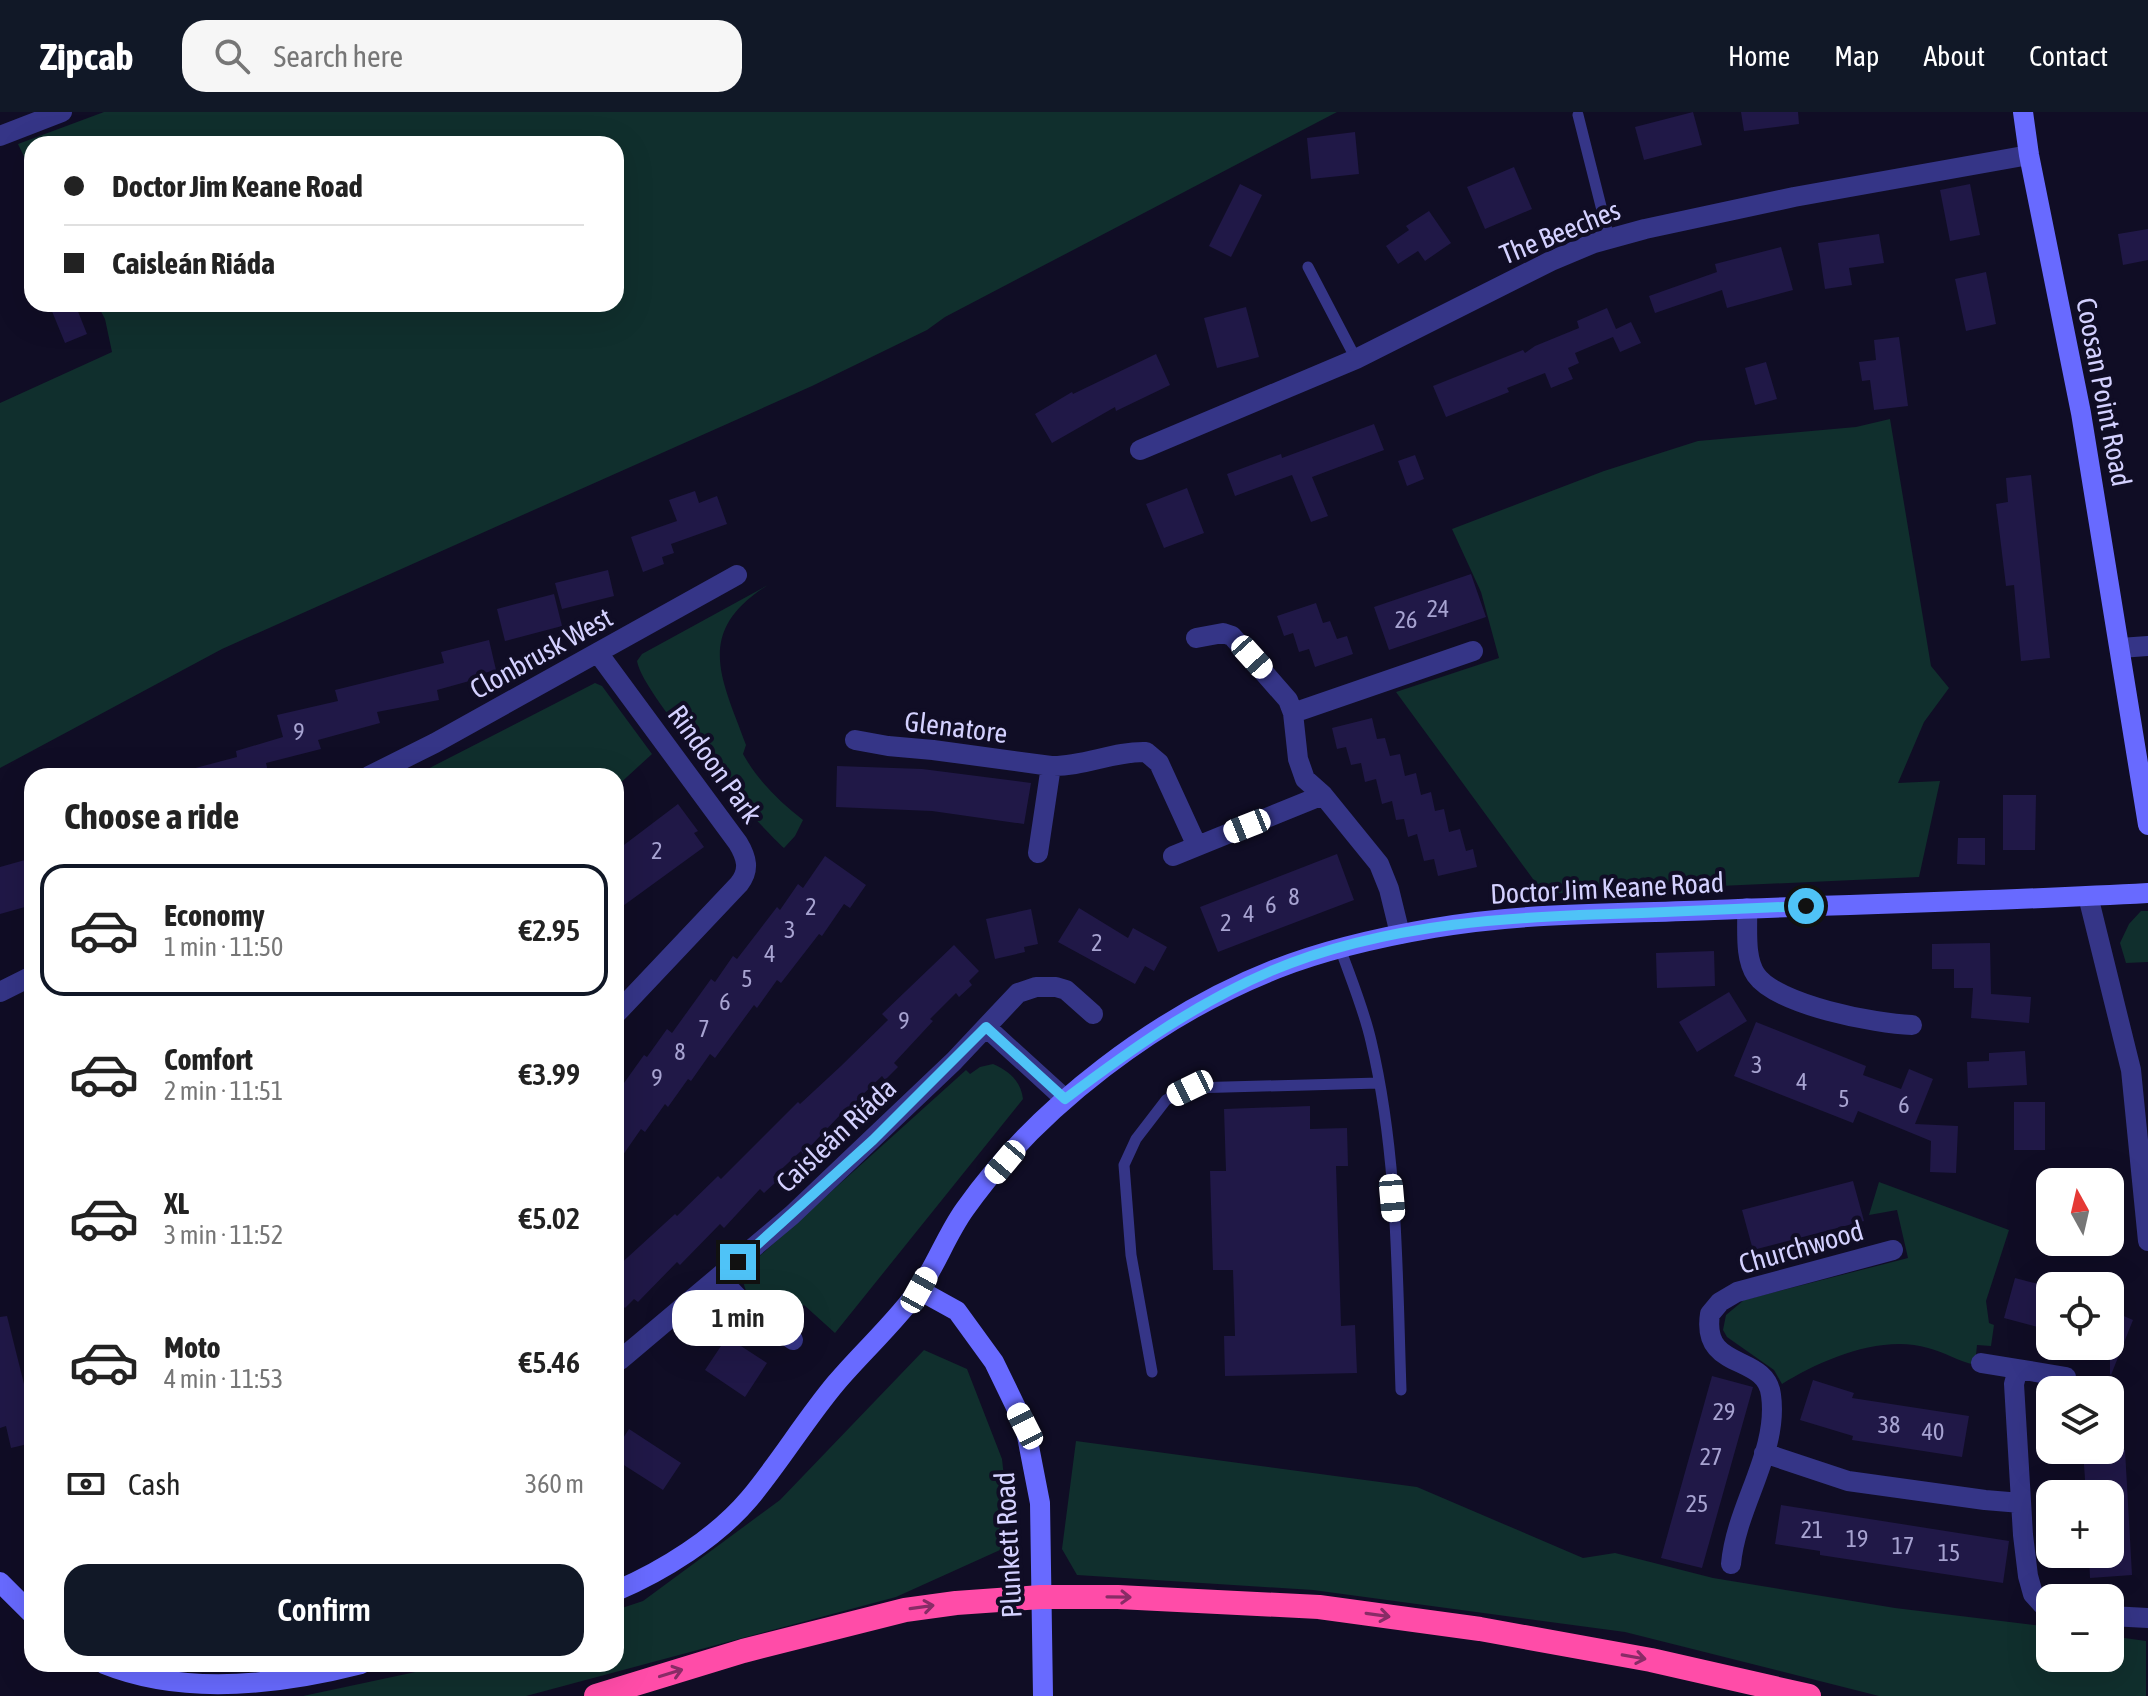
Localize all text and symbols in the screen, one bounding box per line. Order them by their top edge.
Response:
search box [182,20,742,92]
icon: search [210,34,254,78]
text: Zipcab [40,35,134,78]
text: Search here [274,39,403,73]
text: Home [1728,40,1790,72]
text: Map [1834,40,1879,72]
text: About [1923,40,1985,72]
text: Contact [2029,40,2108,72]
text: Doctor Jim Keane Road [112,169,363,203]
street label: The Beeches [1495,193,1625,271]
text: Caisleán Riáda [112,246,275,280]
street label: Coosan Point Road [2070,295,2138,489]
house number: 24 [1427,595,1449,622]
street label: Clonbrusk West [464,601,618,705]
house number: 26 [1395,606,1417,633]
car [1227,631,1277,683]
street label: Rindoon Park [662,699,768,829]
street label: Glenatore [903,705,1009,749]
house number: 9 [293,718,305,745]
text: Choose a ride [64,795,239,837]
car [1220,806,1274,846]
house number: 2 [651,837,663,864]
street label: Doctor Jim Keane Road [1489,866,1725,910]
house number: 8 [1288,883,1300,910]
route start [1788,888,1824,924]
house number: 6 [1265,891,1277,918]
house number: 2 [805,893,817,920]
icon: car [68,894,140,966]
text: Economy [164,898,265,932]
house number: 4 [1243,900,1255,927]
house number: 2 [1220,909,1232,936]
text: €2.95 [519,913,580,947]
house number: 3 [784,916,796,943]
house number: 2 [1091,929,1103,956]
text: 1 min · 11:50 [164,932,283,962]
house number: 4 [764,940,776,967]
house number: 5 [741,965,753,992]
house number: 6 [719,988,731,1015]
house number: 9 [898,1007,910,1034]
house number: 7 [698,1015,710,1042]
icon: car [68,1038,140,1110]
house number: 8 [674,1038,686,1065]
text: Comfort [164,1042,253,1076]
house number: 3 [1751,1051,1763,1078]
text: €3.99 [519,1057,580,1091]
house number: 9 [651,1064,663,1091]
car [1163,1067,1217,1109]
house number: 4 [1796,1068,1808,1095]
street label: Caisleán Riáda [770,1071,902,1199]
text: 2 min · 11:51 [164,1076,283,1106]
house number: 5 [1838,1085,1850,1112]
house number: 6 [1898,1091,1910,1118]
car [980,1136,1030,1188]
north arrow [2036,1168,2124,1256]
map controls [2036,1168,2124,1672]
car [1378,1173,1406,1223]
icon: car [68,1182,140,1254]
text: XL [164,1186,189,1220]
text: €5.02 [519,1201,580,1235]
street label: Churchwood [1735,1214,1867,1280]
text: 3 min · 11:52 [164,1220,283,1250]
route end [720,1244,756,1280]
car [897,1263,941,1317]
button: locate [2036,1272,2124,1360]
callout: 1 min [672,1290,804,1346]
text: 1 min [711,1303,765,1333]
icon: car [68,1326,140,1398]
text: Moto [164,1330,221,1364]
text: €5.46 [519,1345,580,1379]
text: 4 min · 11:53 [164,1364,283,1394]
button: layers [2036,1376,2124,1464]
house number: 29 [1713,1398,1735,1425]
car [1003,1399,1047,1453]
house number: 38 [1878,1411,1900,1438]
house number: 40 [1922,1418,1944,1445]
house number: 27 [1700,1443,1722,1470]
icon: cash [64,1462,108,1506]
text: Cash [128,1467,181,1501]
text: 360 m [525,1469,584,1499]
street label: Plunkett Road [988,1471,1028,1619]
button: + [2036,1480,2124,1568]
house number: 25 [1686,1490,1708,1517]
house number: 21 [1801,1516,1823,1543]
house number: 19 [1846,1525,1868,1552]
house number: 17 [1892,1532,1914,1559]
house number: 15 [1938,1539,1960,1566]
button: Confirm [64,1564,584,1656]
button: − [2036,1584,2124,1672]
one-way arrow [1105,1590,1132,1605]
one-way arrow [909,1599,934,1614]
one-way arrow [1365,1608,1390,1623]
one-way arrow [1621,1651,1647,1666]
one-way arrow [658,1665,683,1679]

